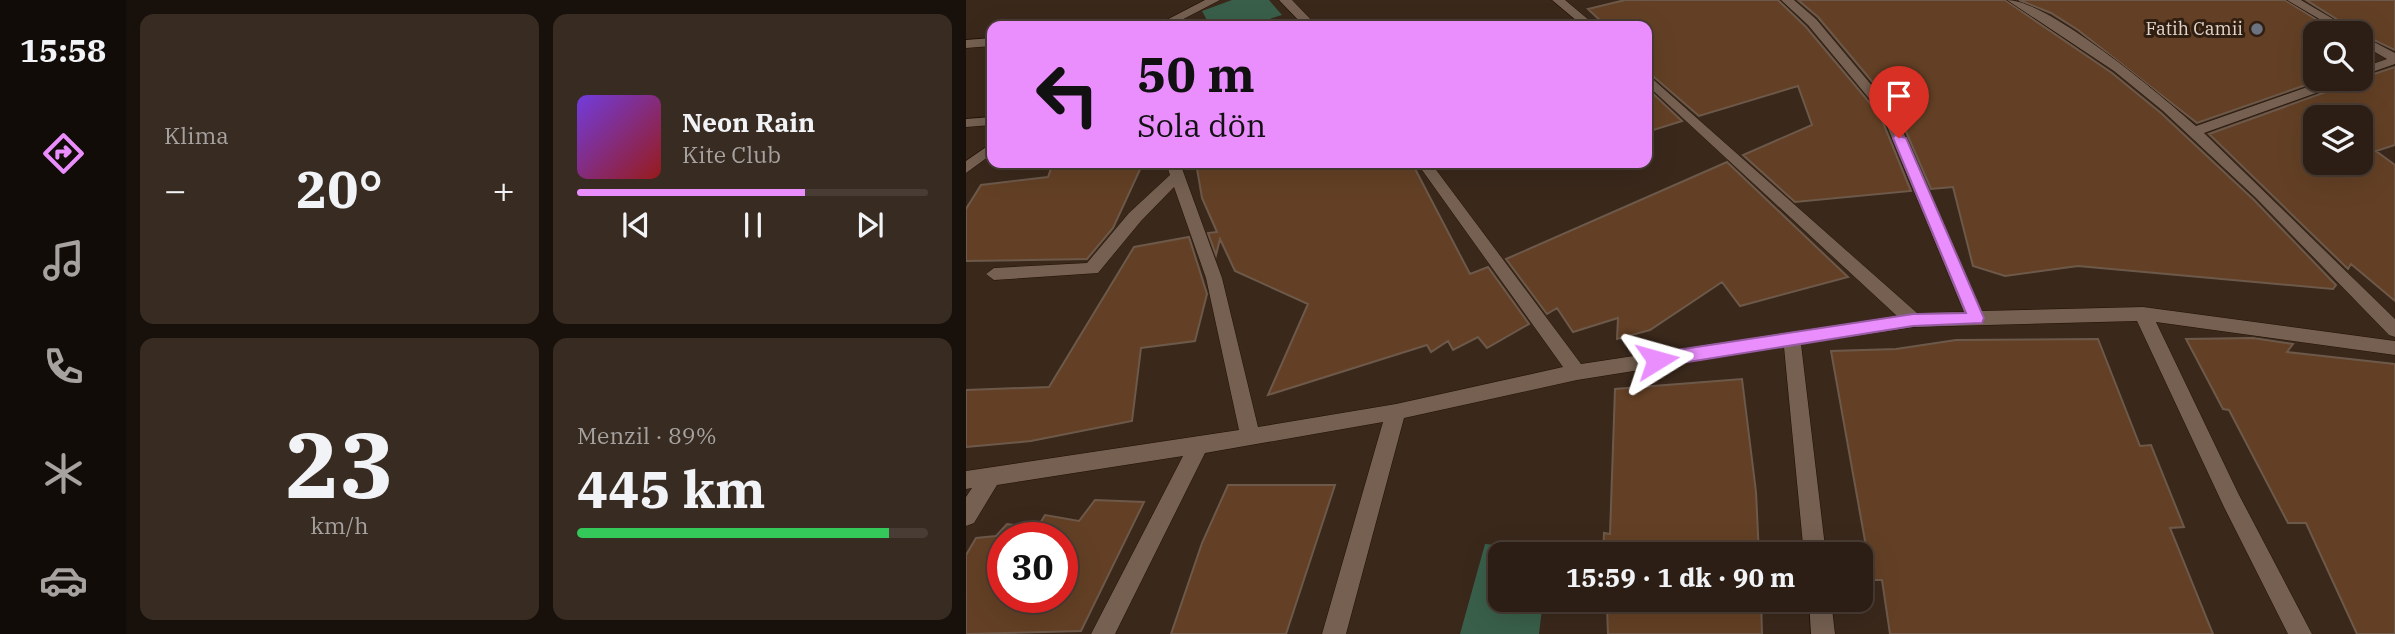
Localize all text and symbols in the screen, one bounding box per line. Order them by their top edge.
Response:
place label: Fatih Camii [2146,17,2243,40]
marker: Fatih Camii [2249,21,2265,37]
map controls [2303,21,2373,175]
button: search [2303,21,2373,91]
text: 15:58 [20,29,106,71]
text: 50 m [1137,42,1255,105]
icon: left [1022,49,1113,140]
pin [1869,66,1929,138]
icon: arrive [1880,77,1918,115]
text: Sola dön [1137,104,1266,146]
text: Neon Rain [682,105,815,139]
button: layers [2303,105,2373,175]
text: Klima [164,120,229,150]
icon: directions [39,129,88,178]
text: Kite Club [682,139,781,169]
text: 20° [296,155,383,222]
text: − [164,165,187,214]
text: + [492,165,515,214]
icon: previous [617,206,655,244]
icon: pause [734,206,772,244]
icon: next [851,206,889,244]
icon: music [39,236,88,285]
position arrow [1620,323,1694,397]
icon: phone [39,342,88,391]
text: 23 [285,405,394,523]
text: Menzil · 89% [577,420,717,450]
icon: climate [39,449,88,498]
text: 445 km [577,455,766,522]
text: km/h [310,510,369,540]
speed limit sign: 30 [987,522,1078,613]
icon: car [39,556,88,605]
text: 15:59 · 1 dk · 90 m [1566,560,1795,594]

